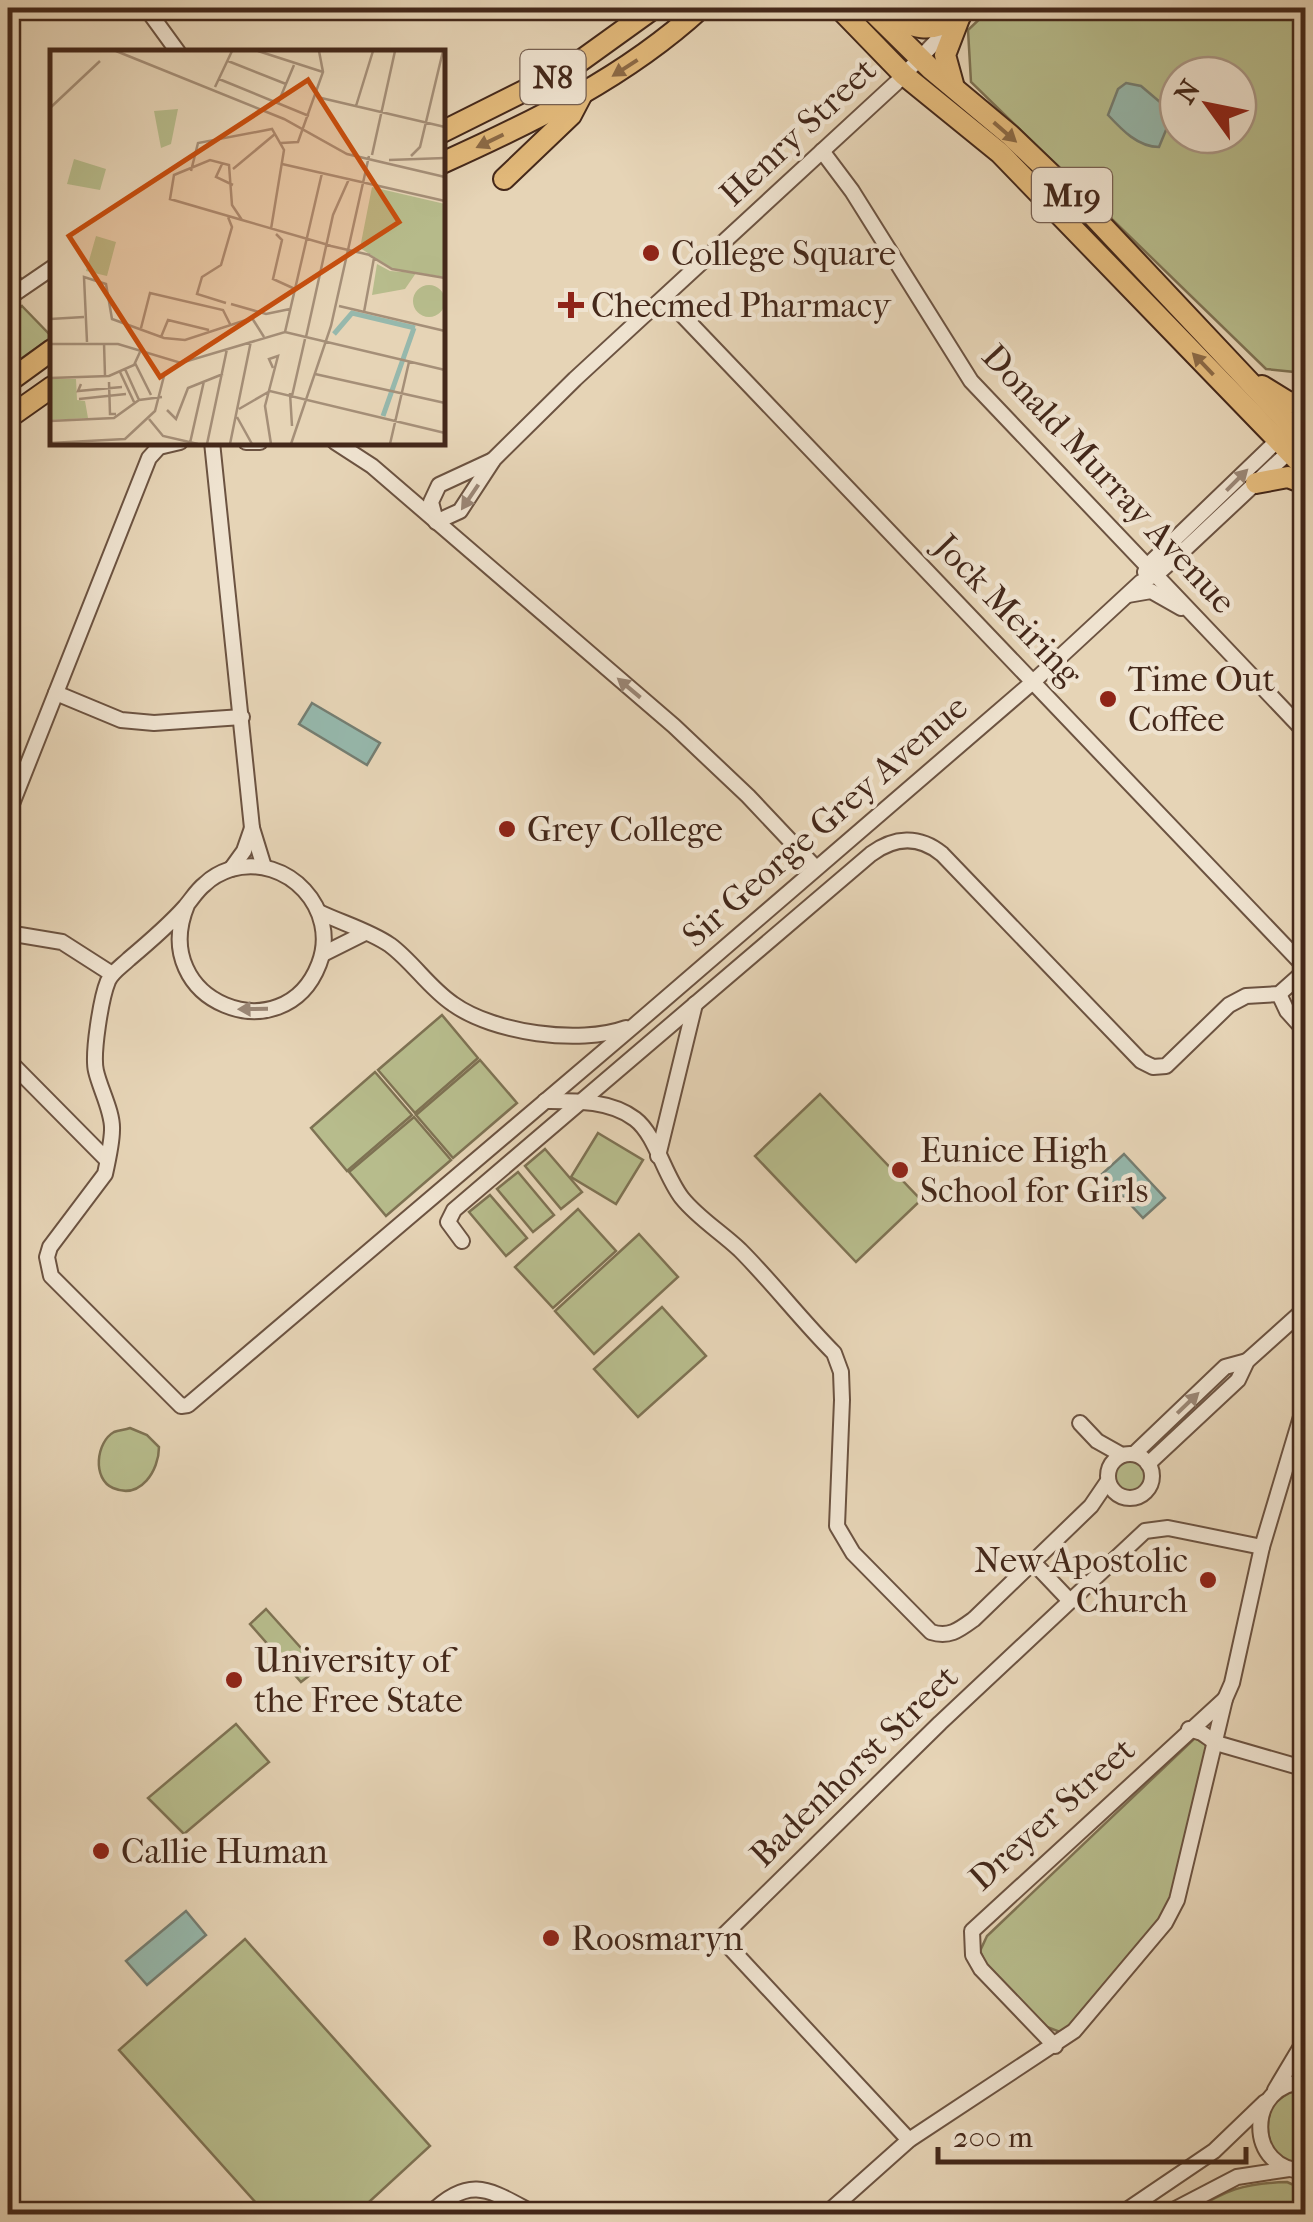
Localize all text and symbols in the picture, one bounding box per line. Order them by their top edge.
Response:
street label: Henry Street [712,49,885,215]
inset map [50,50,445,445]
road number: N8 [520,50,586,104]
north arrow [1158,55,1258,155]
one-way arrow [612,59,639,77]
text: N [1168,73,1207,110]
one-way arrow [993,120,1018,142]
one-way arrow [475,132,504,149]
road number: M19 [1032,168,1112,222]
place label: College Square [671,233,896,274]
marker: College Square [640,242,662,264]
place label: Checmed Pharmacy [591,285,892,326]
marker: Checmed Pharmacy [560,294,582,316]
street label: Donald Murray Avenue [974,336,1244,622]
one-way arrow [1192,353,1215,377]
one-way arrow [1225,468,1248,492]
one-way arrow [461,483,480,510]
street label: Jock Meiring [924,524,1091,694]
place label: Time Out Coffee [1128,659,1275,740]
one-way arrow [616,678,641,700]
street label: Sir George Grey Avenue [674,686,976,956]
marker: Time Out Coffee [1097,688,1119,710]
place label: Grey College [527,809,723,850]
marker: Grey College [496,818,518,840]
one-way arrow [237,1001,268,1017]
place label: Eunice High School for Girls [920,1130,1148,1211]
marker: Eunice High School for Girls [889,1159,911,1181]
one-way arrow [1175,1392,1199,1415]
place label: New Apostolic Church [974,1540,1188,1621]
marker: New Apostolic Church [1197,1569,1219,1591]
place label: University of the Free State [254,1640,463,1721]
street label: Badenhorst Street [742,1656,967,1875]
marker: University of the Free State [223,1669,245,1691]
street label: Dreyer Street [961,1729,1143,1899]
place label: Callie Human [121,1831,328,1872]
marker: Callie Human [90,1840,112,1862]
place label: Roosmaryn [571,1918,743,1959]
marker: Roosmaryn [540,1927,562,1949]
scale bar [938,2102,1246,2164]
text: 200 m [953,2120,1033,2155]

